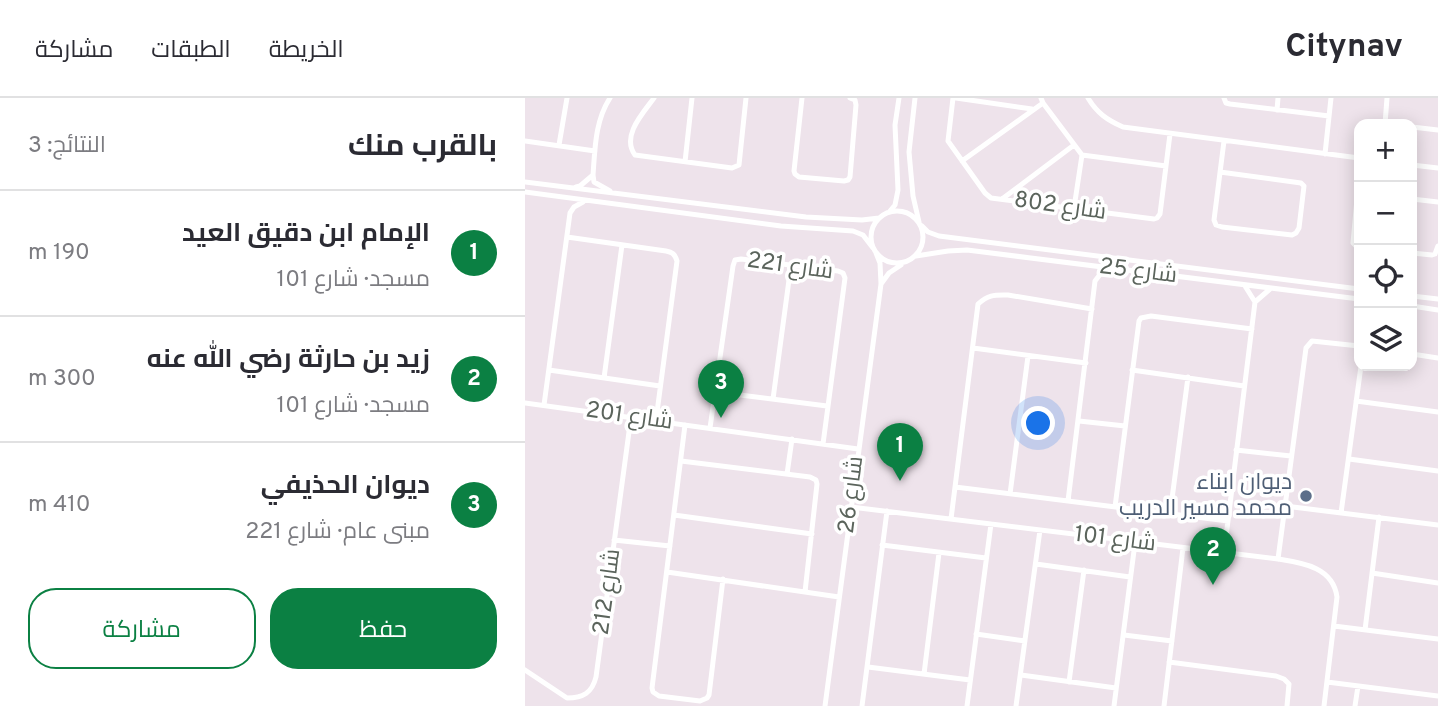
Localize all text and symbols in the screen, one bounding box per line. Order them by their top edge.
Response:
text: Citynav [1285,27,1403,69]
text: مشاركة [35,36,113,66]
text: الطبقات [151,36,231,66]
text: الخريطة [269,36,344,66]
map controls [1354,119,1417,371]
button: + [1354,119,1417,182]
text: بالقرب منك [348,129,497,166]
text: النتائج: 3 [28,132,106,161]
button: − [1354,182,1417,245]
street label: شارع 802 [1012,186,1108,228]
text: الإمام ابن دقيق العيد [182,218,430,251]
text: 190 m [28,239,90,268]
text: 1 [469,239,479,268]
button: locate [1354,245,1417,308]
street label: شارع 221 [745,247,835,287]
street label: شارع 25 [1097,253,1179,291]
text: مسجد · شارع 101 [277,266,430,295]
button: layers [1354,308,1417,371]
text: زيد بن حارثة رضي الله عنه [147,344,430,377]
pin: 3 [698,360,744,418]
text: 300 m [28,365,96,394]
text: 2 [467,365,481,394]
text: مسجد · شارع 101 [277,392,430,421]
street label: شارع 201 [584,397,674,437]
your location [1021,406,1055,440]
pin: 1 [877,423,923,481]
street label: شارع 26 [833,455,871,535]
place label: ديوان ابناء محمد مسير الدريب [1119,469,1292,524]
text: ديوان الحذيفي [261,470,430,503]
marker: ديوان ابناء محمد مسير الدريب [1298,488,1314,504]
text: 410 m [28,491,91,520]
text: 3 [467,491,481,520]
text: مبنى عام · شارع 221 [245,518,430,547]
street label: شارع 101 [1073,521,1157,559]
pin: 2 [1190,527,1236,585]
street label: شارع 212 [588,547,628,637]
button: مشاركة [28,588,256,669]
button: حفظ [270,588,497,669]

